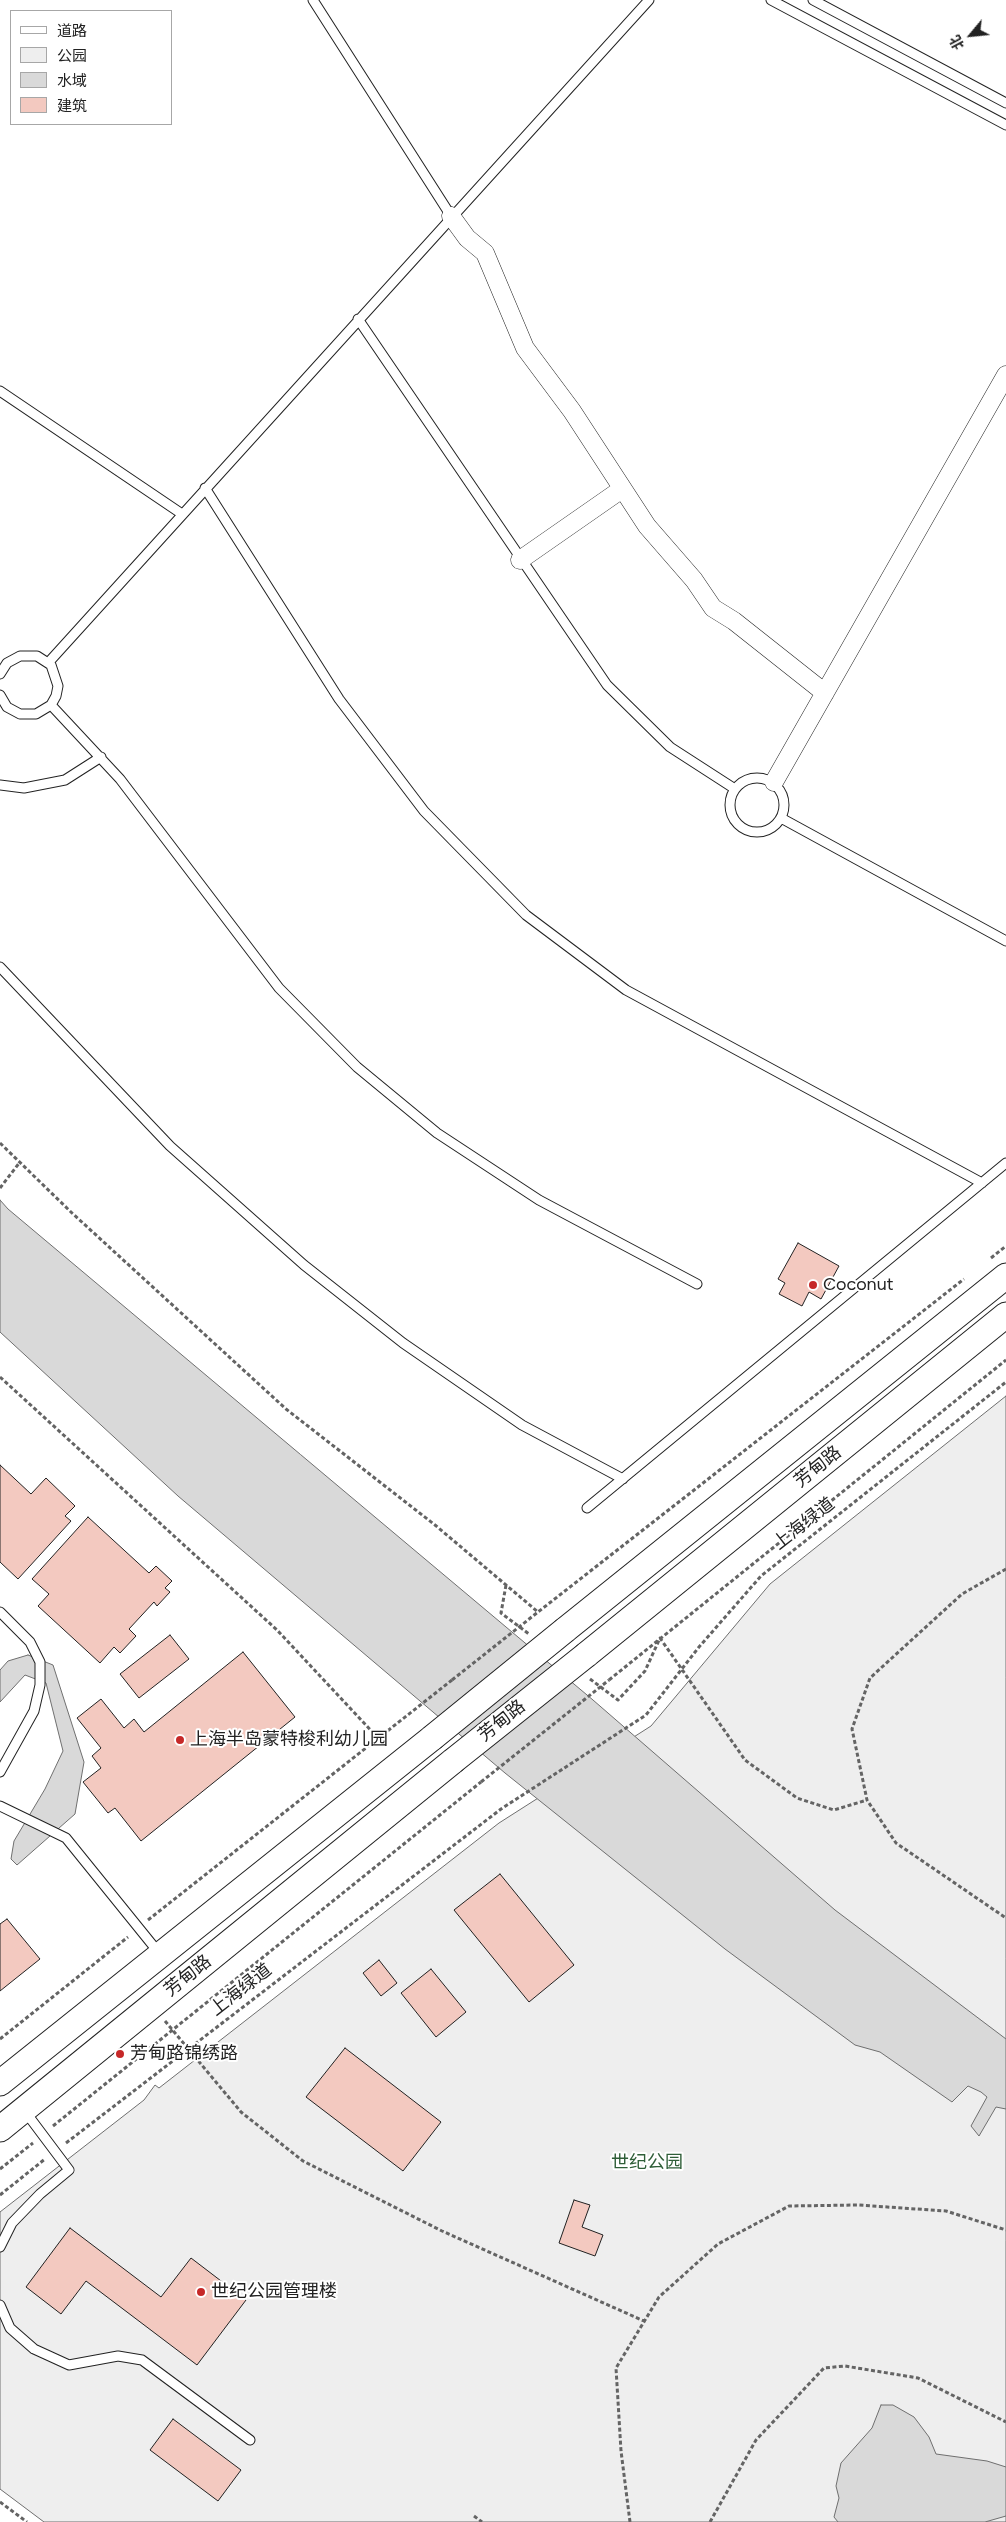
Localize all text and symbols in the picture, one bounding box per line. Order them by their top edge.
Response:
legend [10,10,172,125]
north arrow [946,10,996,60]
text: 道路 [57,22,87,40]
text: 北 [947,32,968,52]
text: 公园 [57,47,87,65]
text: 水域 [57,72,87,90]
text: 建筑 [57,97,87,115]
place label: Coconut [823,1274,893,1296]
marker: Coconut [807,1279,819,1291]
street label: 芳甸路 [790,1442,846,1492]
street label: 上海绿道 [769,1493,839,1555]
street label: 芳甸路 [474,1696,530,1746]
place label: 上海半岛蒙特梭利幼儿园 [190,1729,388,1751]
marker: 上海半岛蒙特梭利幼儿园 [174,1734,186,1746]
street label: 芳甸路 [160,1951,216,2001]
street label: 上海绿道 [206,1959,276,2021]
place label: 芳甸路锦绣路 [130,2043,238,2065]
marker: 芳甸路锦绣路 [114,2048,126,2060]
park label: 世纪公园 [611,2152,683,2174]
place label: 世纪公园管理楼 [211,2281,337,2303]
marker: 世纪公园管理楼 [195,2286,207,2298]

